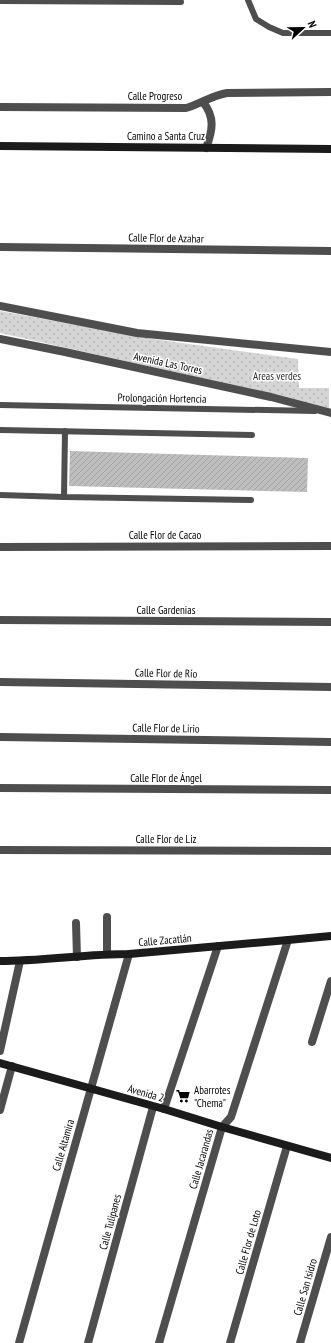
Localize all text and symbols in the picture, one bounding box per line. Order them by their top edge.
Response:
north arrow [283,8,323,48]
text: N [305,19,320,30]
street label: Calle Progreso [128,89,182,103]
street label: Camino a Santa Cruz [127,129,205,143]
street label: Calle Flor de Azahar [128,230,204,246]
street label: Avenida Las Torres [132,349,204,377]
park label: Areas verdes [253,369,301,383]
street label: Prolongación Hortencia [117,390,207,406]
street label: Calle Flor de Cacao [129,528,201,542]
street label: Calle Gardenias [137,603,196,617]
street label: Calle Flor de Río [135,665,198,681]
street label: Calle Flor de Lirio [132,720,200,736]
street label: Calle Flor de Ángel [130,771,202,785]
street label: Calle Flor de Liz [135,832,197,846]
street label: Calle Zacatlán [138,931,192,949]
street label: Avenida 2 [126,1081,166,1105]
place label: Abarrotes "Chema" [194,1083,231,1110]
supermarket icon: Abarrotes "Chema" [175,1088,191,1104]
street label: Calle Altamira [49,1118,77,1172]
street label: Calle Jacarandas [186,1127,216,1191]
street label: Calle Tulipanes [96,1192,124,1251]
street label: Calle Flor de Loto [232,1208,264,1276]
street label: Calle San Isidro [290,1257,320,1317]

